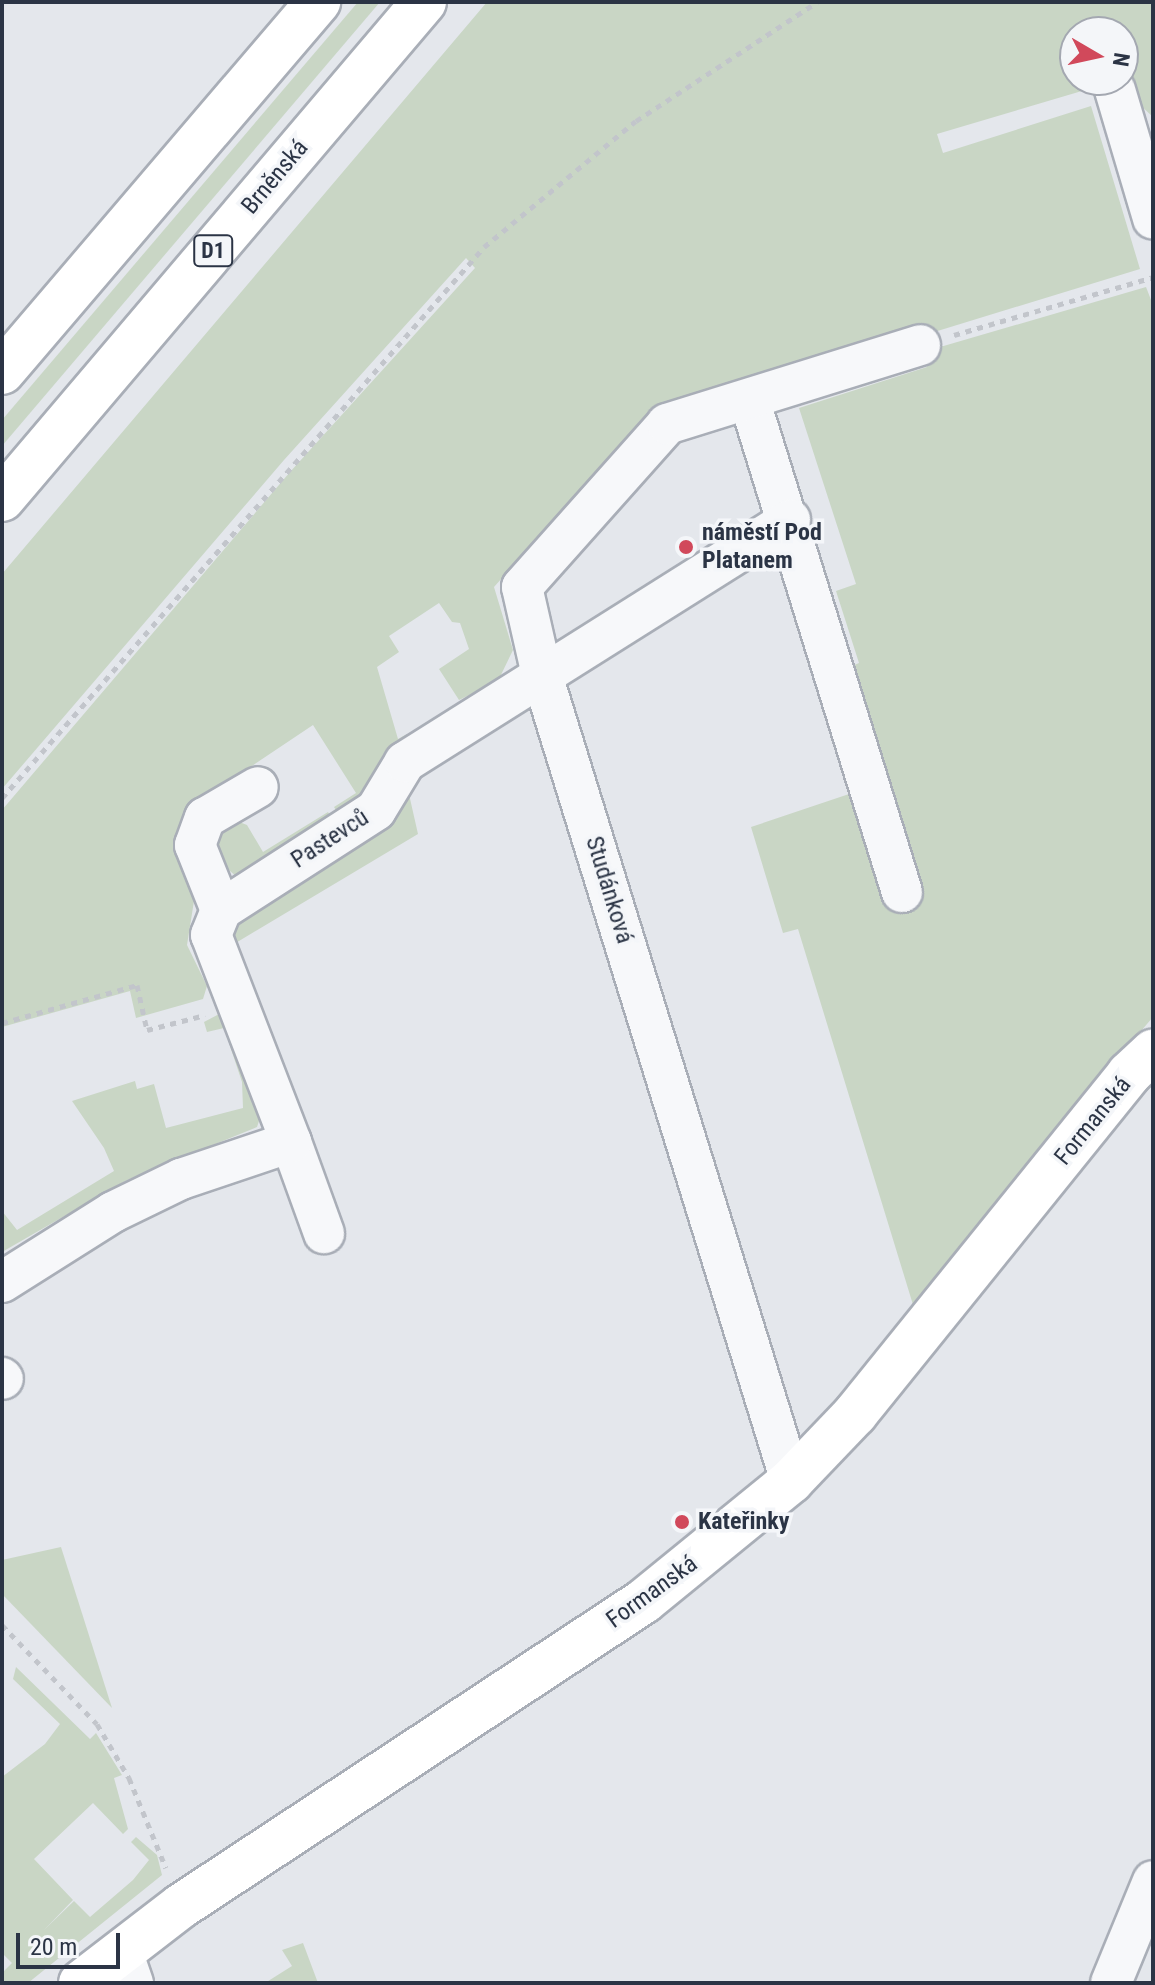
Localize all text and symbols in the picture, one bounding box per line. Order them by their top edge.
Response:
north arrow [1059,16,1139,96]
text: N [1108,51,1135,68]
street label: Brněnská [236,134,314,220]
road number: D1 [193,233,233,269]
place label: náměstí Pod Platanem [702,519,822,575]
marker: náměstí Pod Platanem [677,538,695,556]
street label: Pastevců [286,803,374,875]
street label: Studánková [579,833,639,947]
street label: Formanská [1049,1071,1137,1171]
place label: Kateřinky [698,1508,789,1536]
marker: Kateřinky [673,1513,691,1531]
street label: Formanská [601,1549,703,1635]
scale bar [20,1917,124,1967]
text: 20 m [30,1933,77,1961]

